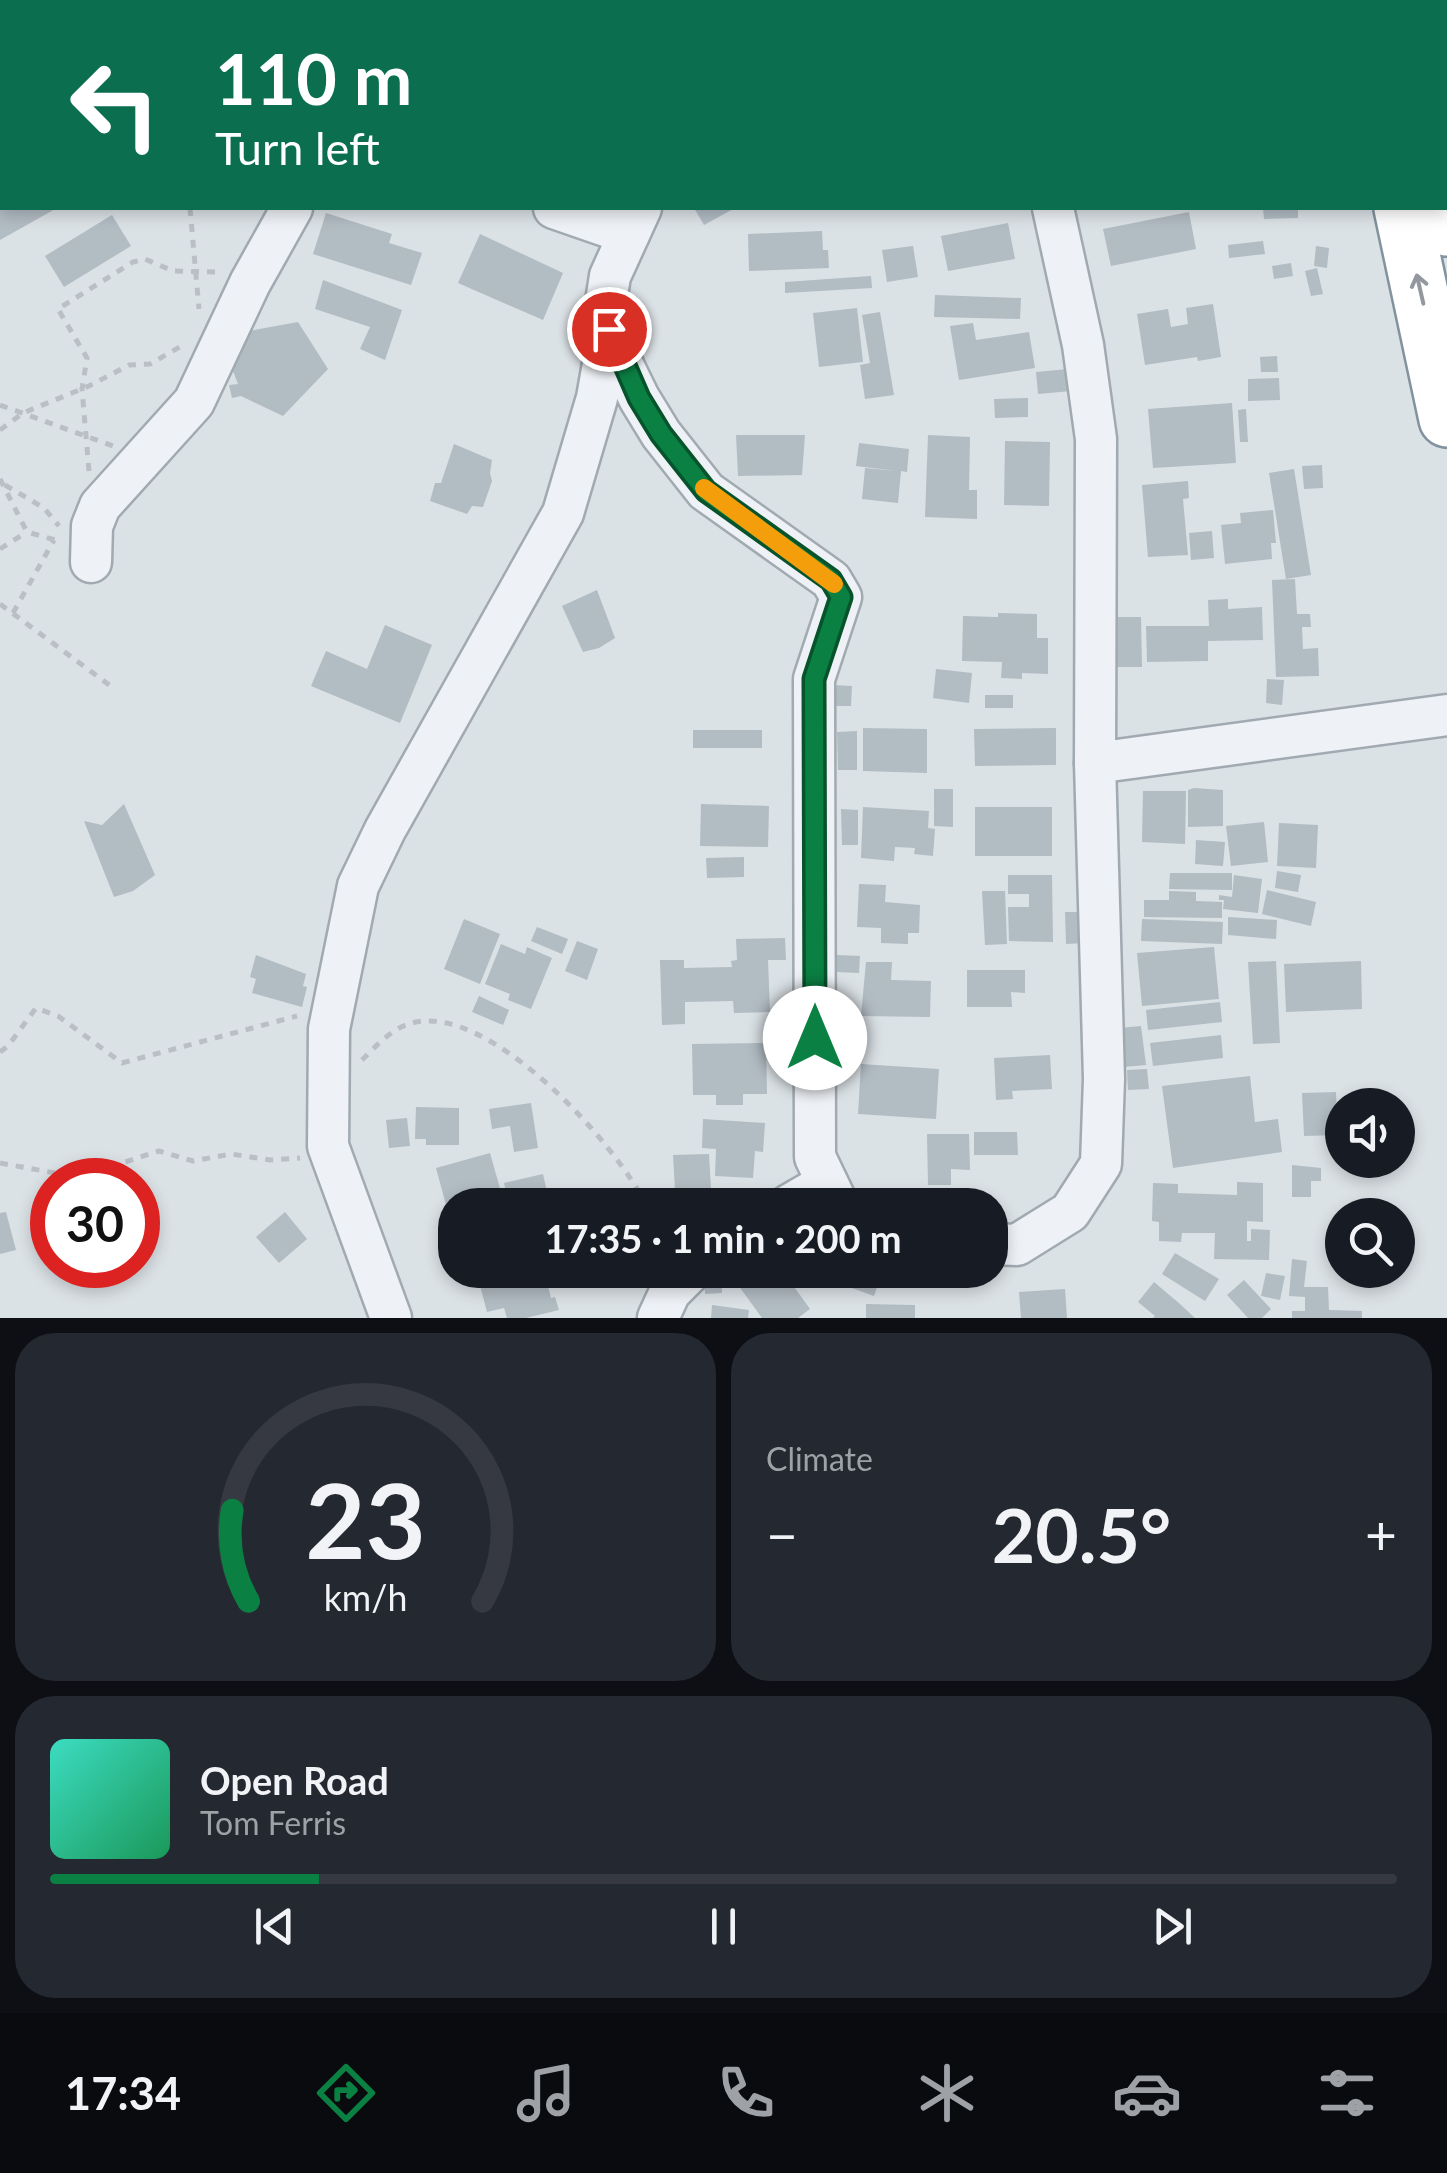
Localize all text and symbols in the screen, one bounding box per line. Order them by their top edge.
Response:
text: 110 m [215,36,412,120]
icon: left [50,40,180,170]
text: Turn left [215,121,380,175]
one-way arrow [1410,274,1428,306]
pin [567,287,652,372]
icon: arrive [582,302,637,357]
position arrow [763,986,867,1090]
map controls [1325,1088,1415,1288]
button: sound [1325,1088,1415,1178]
speed limit sign: 30 [30,1158,160,1288]
button: search [1325,1198,1415,1288]
text: 17:35 · 1 min · 200 m [544,1215,902,1261]
text: Climate [766,1439,873,1478]
text: 23 [305,1456,426,1581]
text: 20.5° [992,1489,1171,1579]
text: − [766,1501,798,1567]
text: + [1365,1501,1397,1567]
text: km/h [324,1576,407,1619]
text: Open Road [200,1757,389,1803]
text: Tom Ferris [200,1803,346,1842]
icon: previous [247,1899,302,1954]
icon: pause [696,1899,751,1954]
icon: next [1145,1899,1200,1954]
icon: directions [311,2058,381,2128]
icon: music [511,2058,581,2128]
icon: phone [711,2058,781,2128]
icon: climate [912,2058,982,2128]
icon: car [1112,2058,1182,2128]
icon: filters [1312,2058,1382,2128]
text: 17:34 [65,2066,181,2120]

